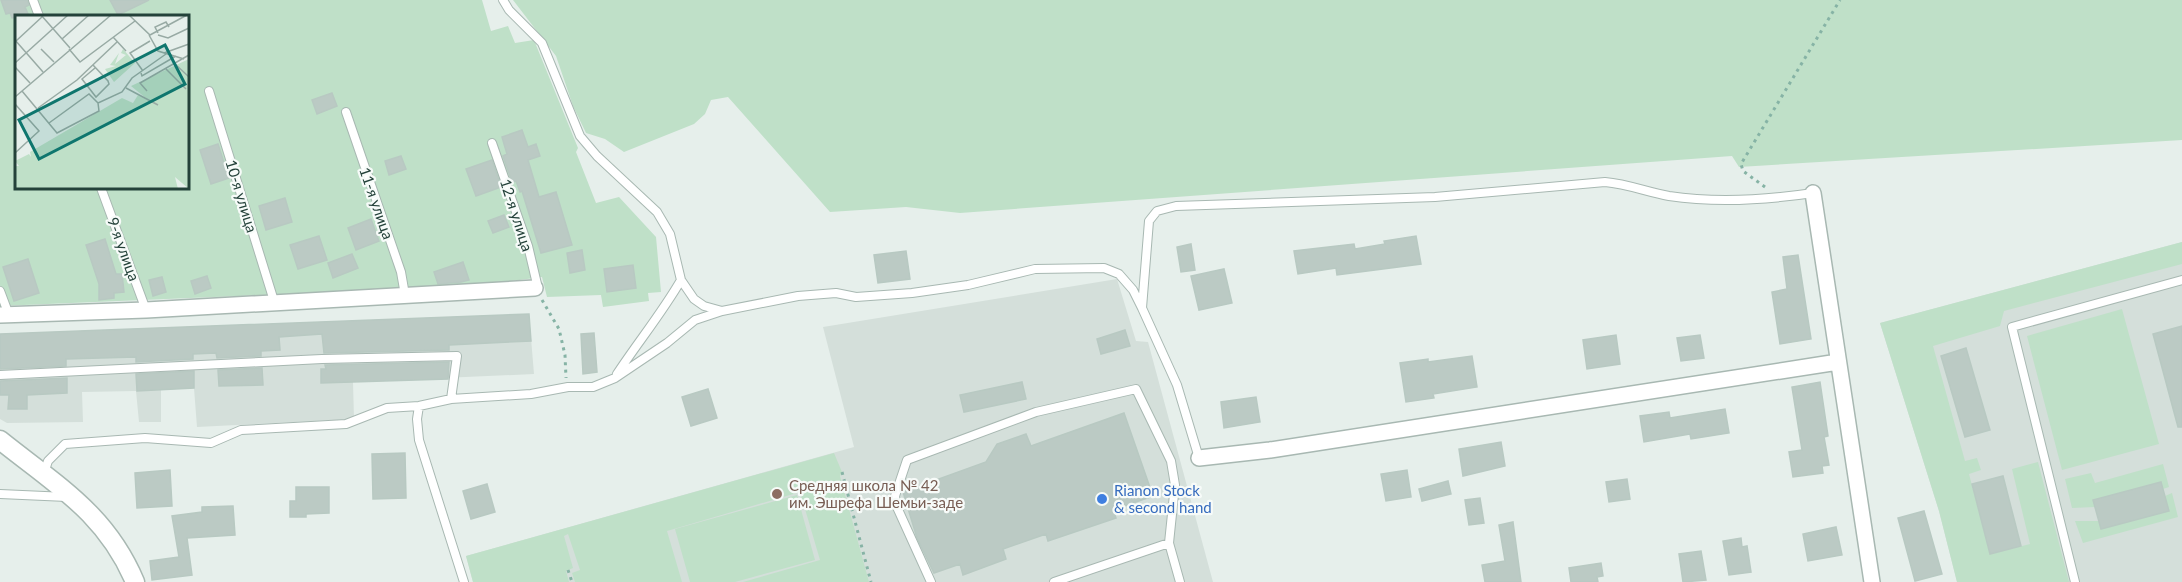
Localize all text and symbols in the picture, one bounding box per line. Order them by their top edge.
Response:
inset map [15,15,189,189]
street label: 10-я улица [222,157,262,235]
street label: 11-я улица [356,165,398,241]
street label: 12-я улица [497,176,537,254]
street label: 9-я улица [104,215,144,283]
place label: Средняя школа № 42 им. Эшрефа Шемьи-заде [789,476,963,511]
place label: Rianon Stock & second hand [1114,481,1212,516]
marker: Средняя школа № 42 им. Эшрефа Шемьи-заде [770,487,784,501]
marker: Rianon Stock & second hand [1095,492,1109,506]

